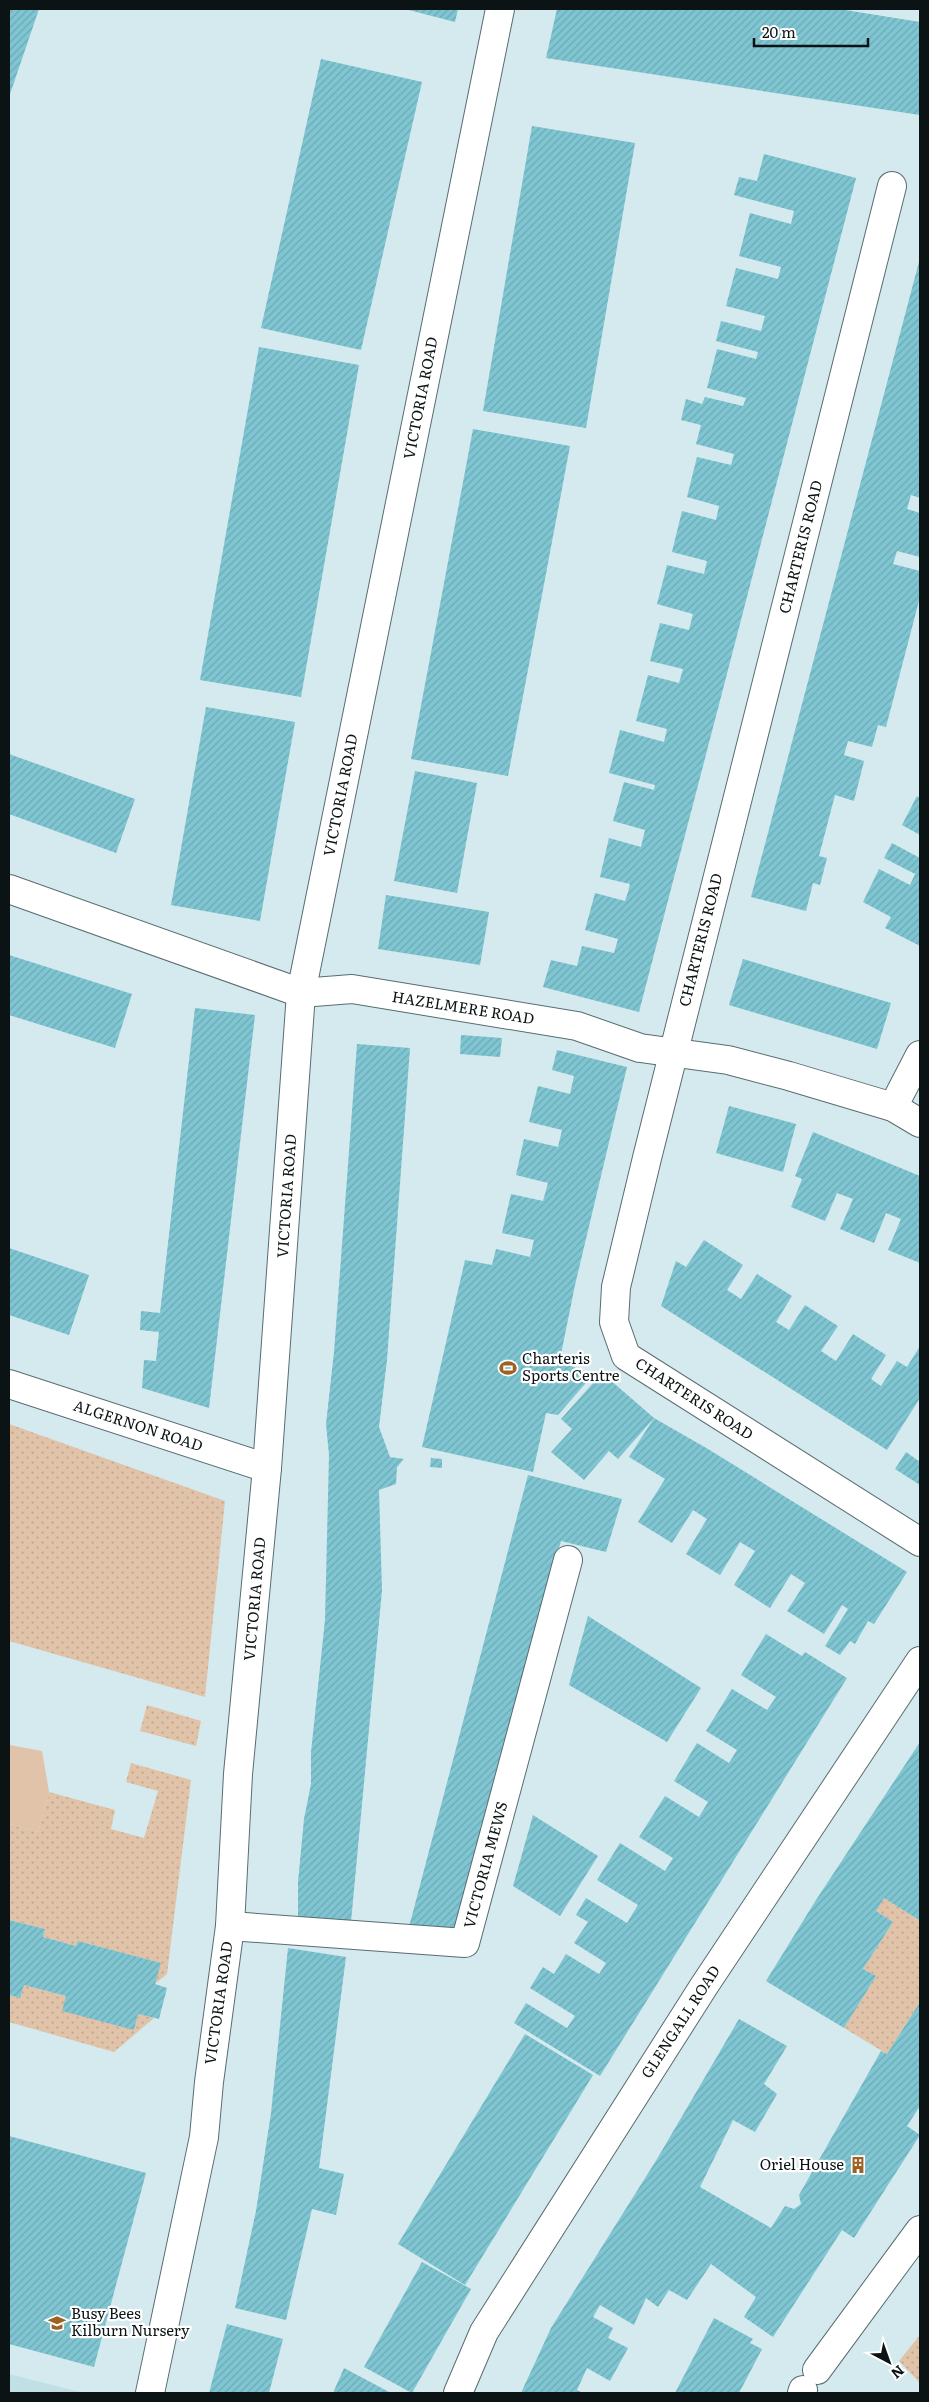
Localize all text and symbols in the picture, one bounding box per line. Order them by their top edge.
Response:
scale bar [754,15,868,47]
text: 20 m [762,20,796,43]
street label: VICTORIA ROAD [396,335,443,461]
street label: CHARTERIS ROAD [772,477,827,616]
street label: VICTORIA ROAD [316,732,363,858]
street label: CHARTERIS ROAD [672,870,727,1009]
street label: HAZELMERE ROAD [390,984,536,1029]
street label: VICTORIA ROAD [270,1133,301,1259]
place label: Charteris Sports Centre [522,1346,620,1386]
street label: CHARTERIS ROAD [631,1351,758,1445]
sports icon: Charteris Sports Centre [498,1358,518,1378]
street label: ALGERNON ROAD [71,1393,206,1456]
street label: VICTORIA ROAD [237,1536,270,1662]
street label: VICTORIA MEWS [457,1799,513,1931]
street label: VICTORIA ROAD [197,1940,238,2066]
street label: GLENGALL ROAD [635,1960,725,2082]
place label: Oriel House [760,2152,844,2175]
building icon: Oriel House [848,2155,868,2175]
place label: Busy Bees Kilburn Nursery [71,2301,190,2341]
school or university icon: Busy Bees Kilburn Nursery [47,2313,67,2333]
north arrow [864,2337,914,2387]
text: N [887,2361,909,2384]

